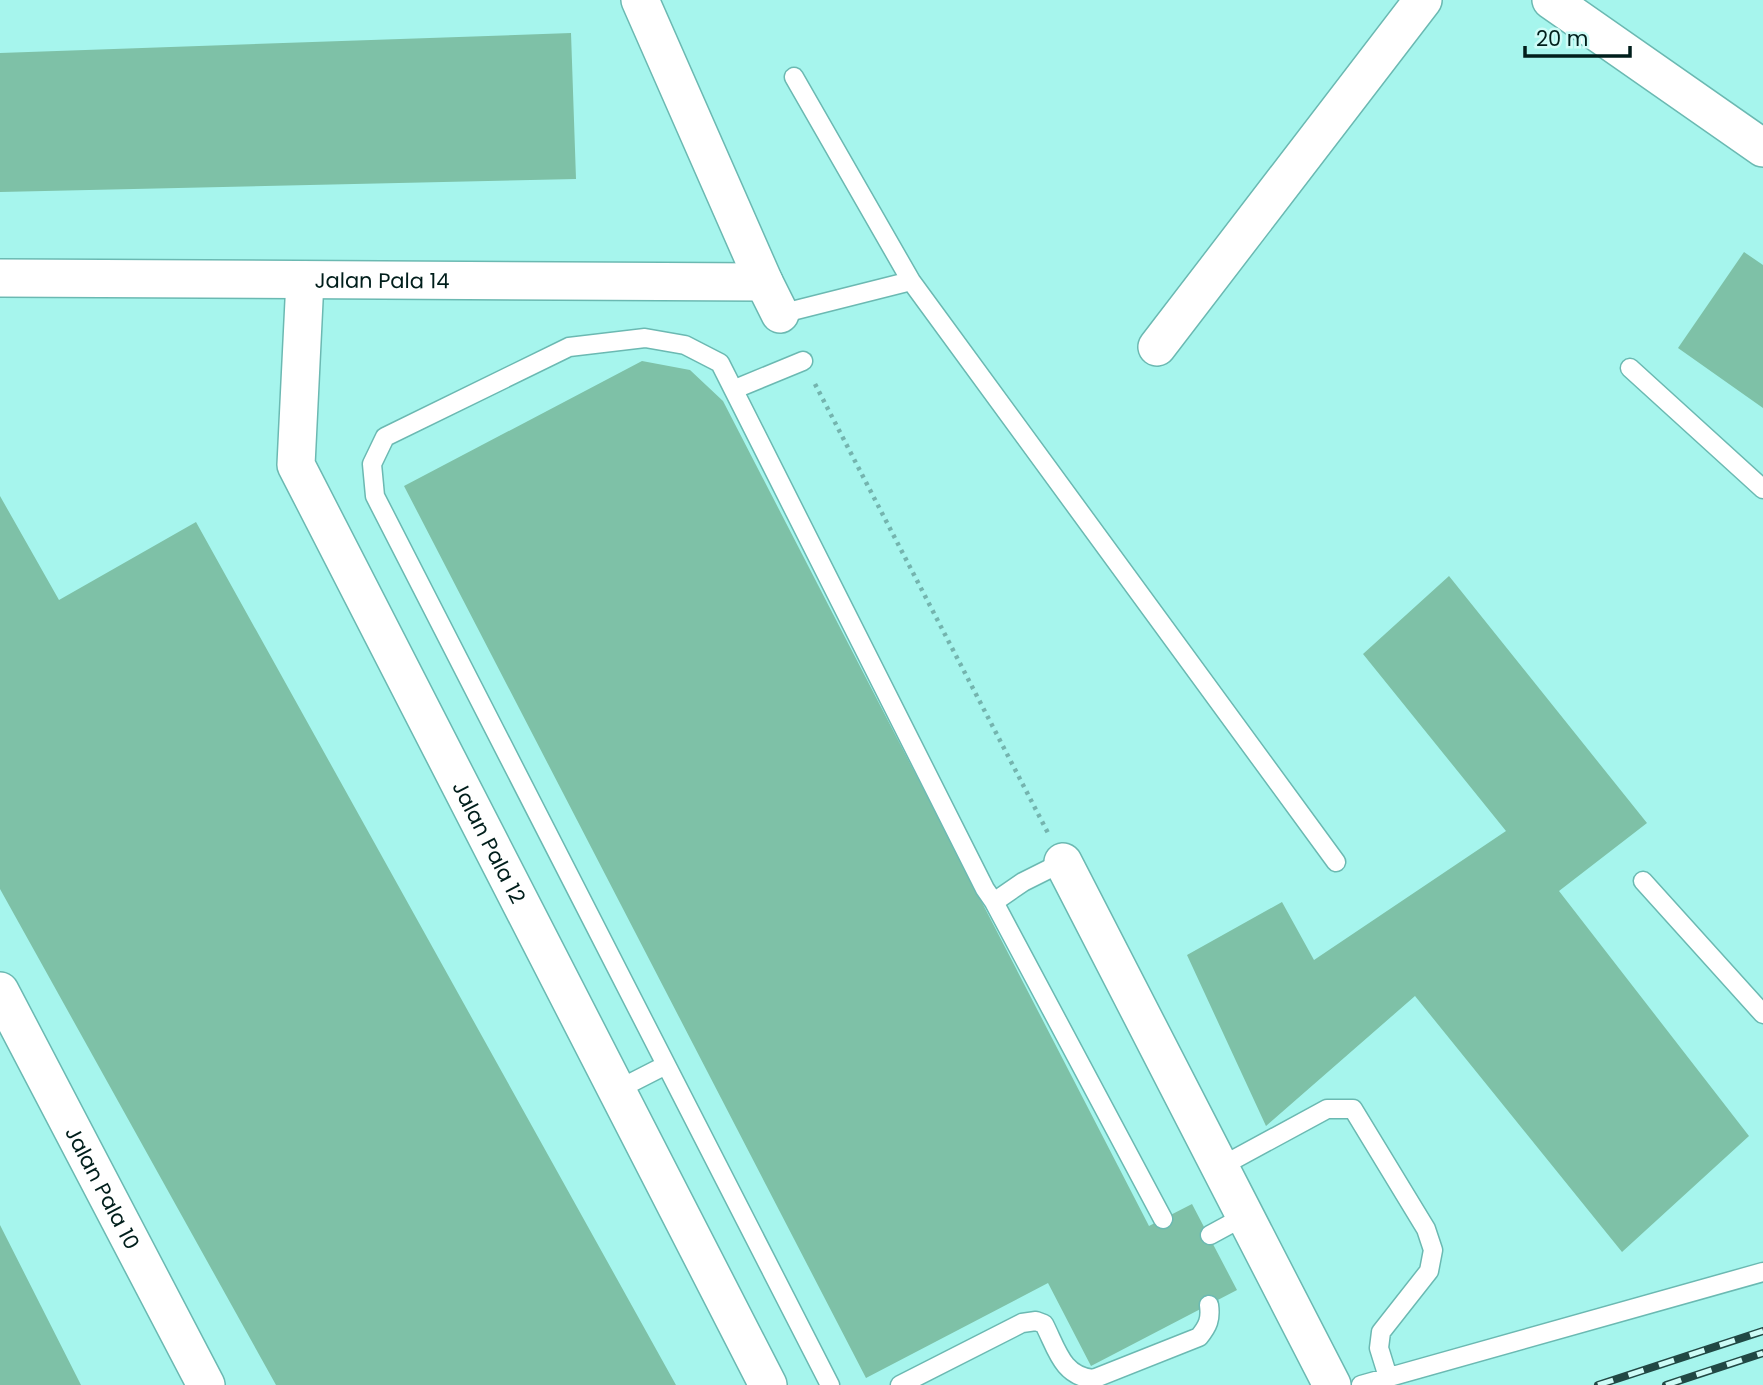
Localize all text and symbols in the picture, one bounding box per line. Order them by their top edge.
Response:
scale bar [1525,14,1630,58]
text: 20 m [1536,24,1589,53]
street label: Jalan Pala 14 [314,265,450,295]
street label: Jalan Pala 12 [446,776,533,908]
street label: Jalan Pala 10 [59,1121,147,1254]

